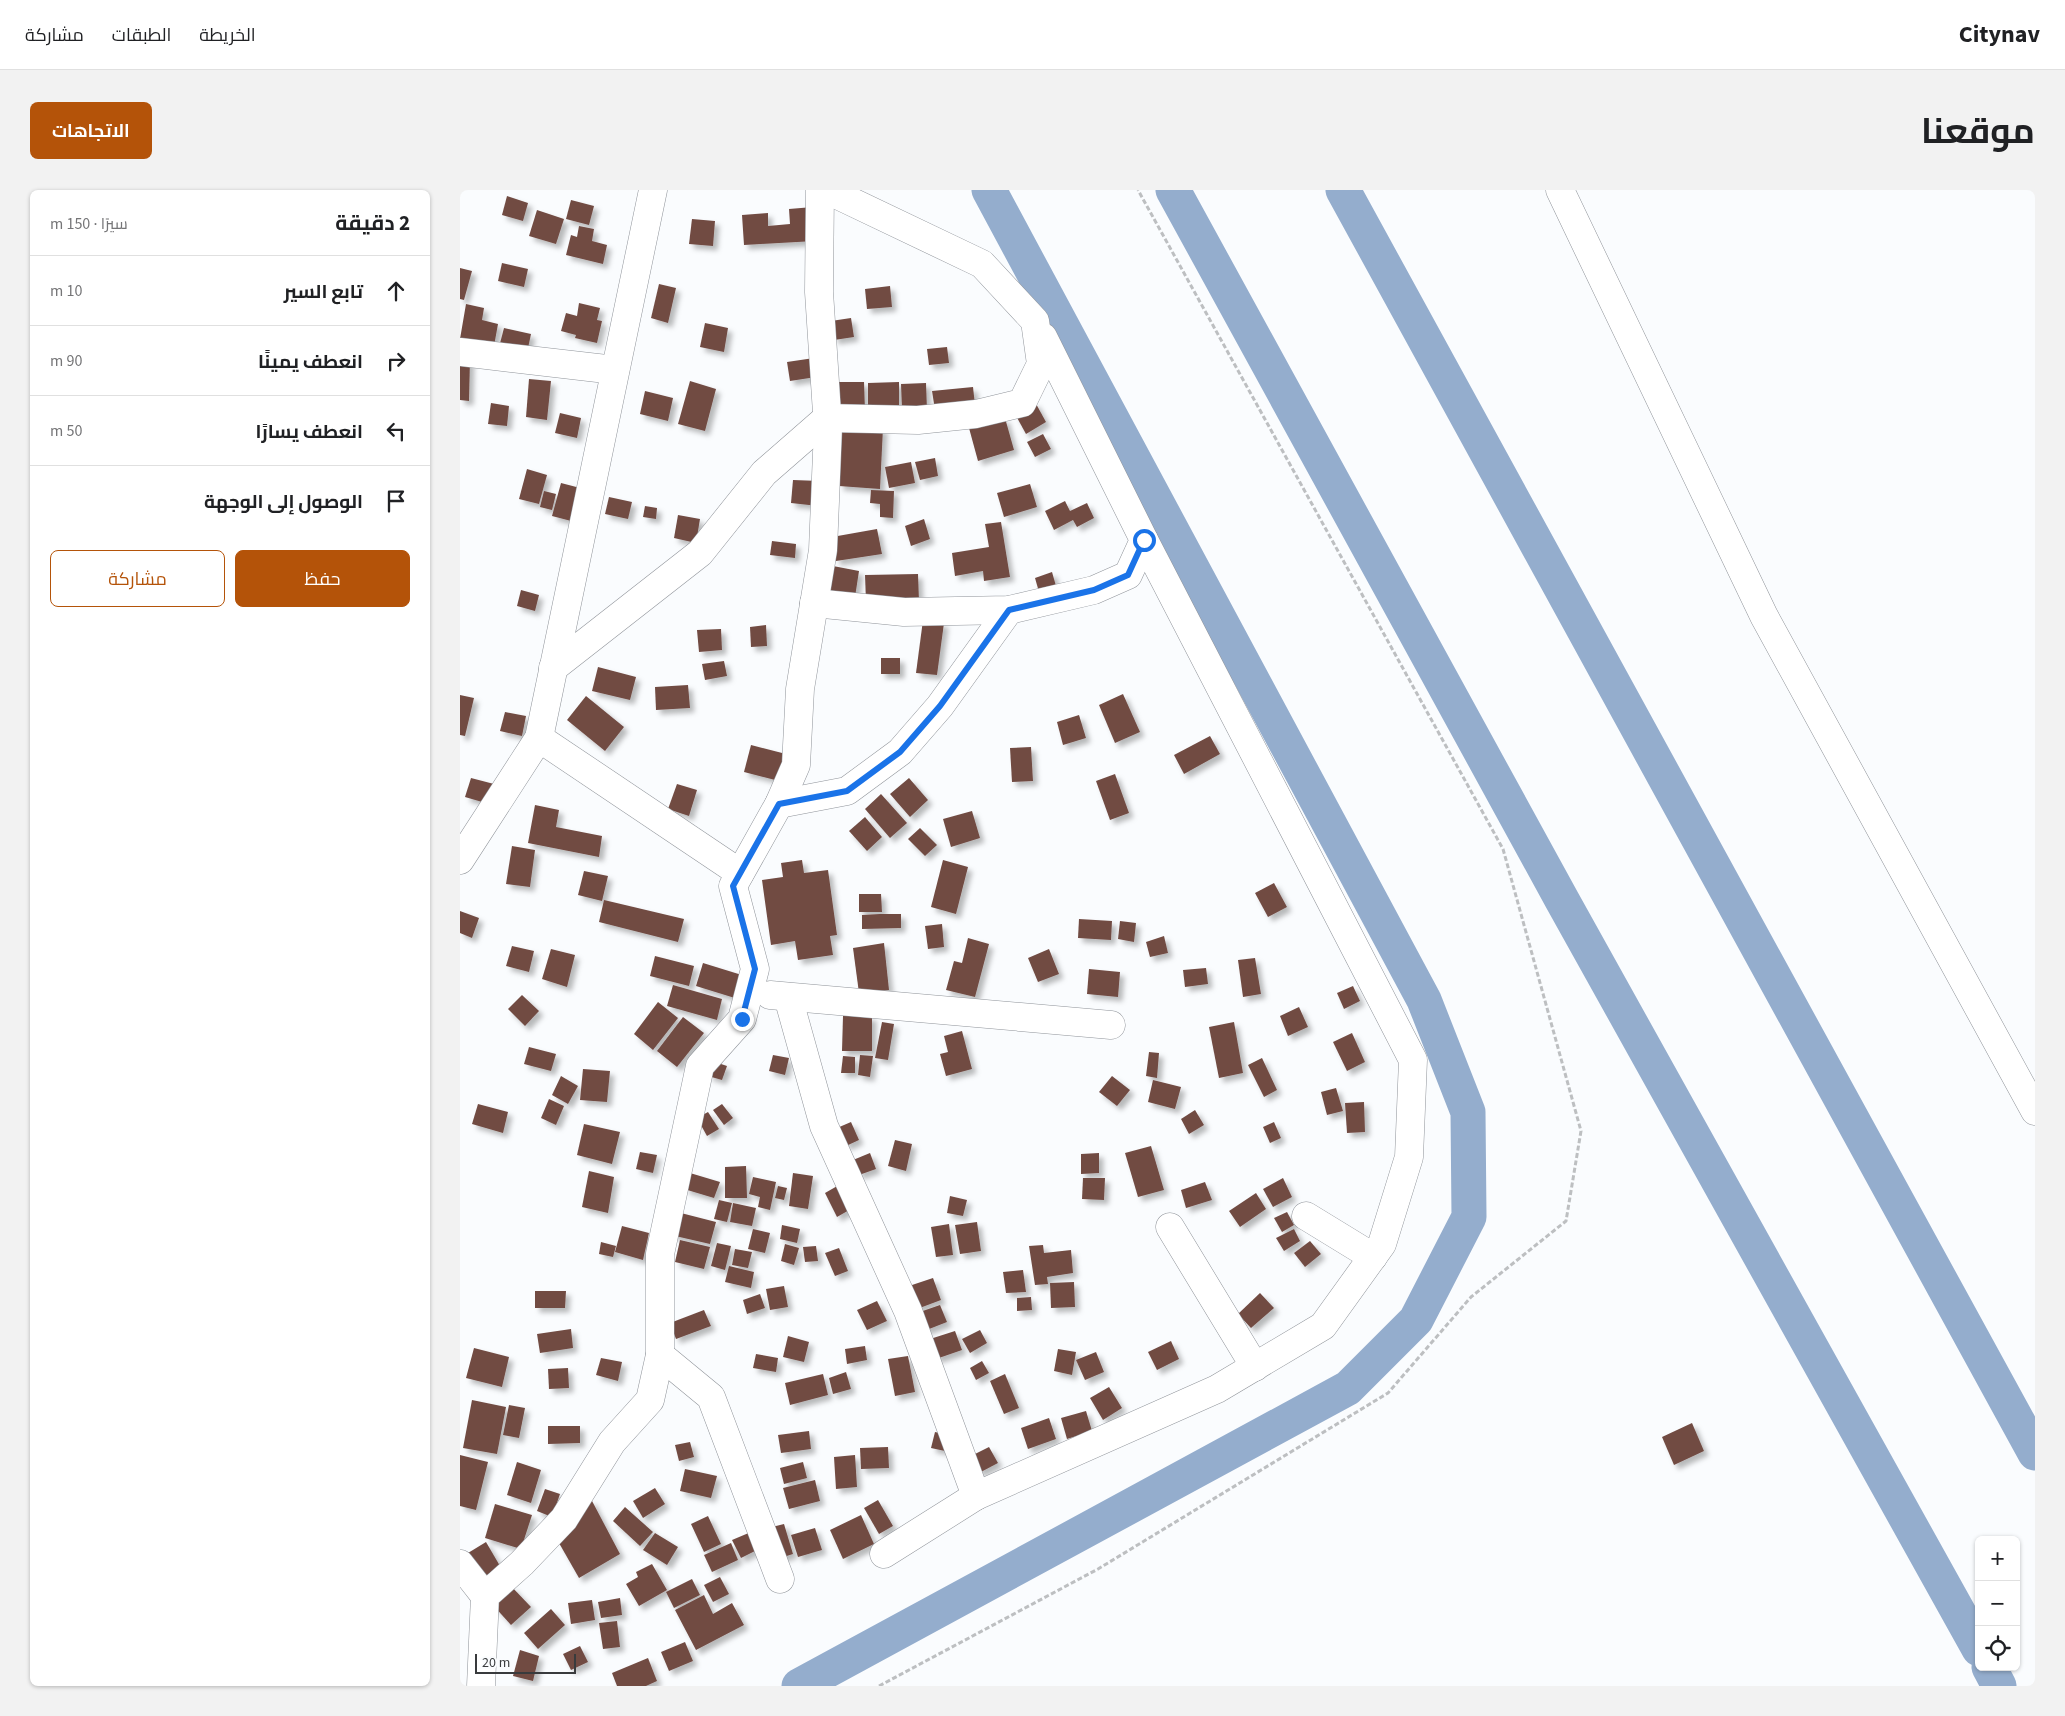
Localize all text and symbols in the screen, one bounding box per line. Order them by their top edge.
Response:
text: Citynav [1959,17,2040,52]
text: مشاركة [25,23,84,48]
text: الطبقات [112,23,171,48]
text: الخريطة [199,23,256,48]
button: الاتجاهات [30,102,152,159]
text: موقعنا [1921,107,2035,157]
text: 2 دقيقة [335,208,410,238]
text: سيرًا · 150 m [50,213,128,235]
icon: ahead [382,277,410,305]
text: تابع السير [284,279,363,306]
text: 10 m [50,280,82,302]
icon: right [382,347,410,375]
text: انعطف يمينًا [258,349,363,376]
text: 90 m [50,350,82,372]
icon: left [382,417,410,445]
text: انعطف يسارًا [256,419,363,446]
text: 50 m [50,420,82,442]
icon: arrive [382,487,410,515]
text: الوصول إلى الوجهة [204,489,363,516]
route start [1133,529,1156,552]
button: مشاركة [50,550,225,607]
button: حفظ [235,550,410,607]
route end [731,1008,754,1031]
map controls [1975,1536,2020,1671]
button: + [1975,1536,2020,1581]
button: − [1975,1581,2020,1626]
button: locate [1975,1626,2020,1671]
scale bar [475,1651,576,1674]
text: 20 m [482,1653,510,1673]

